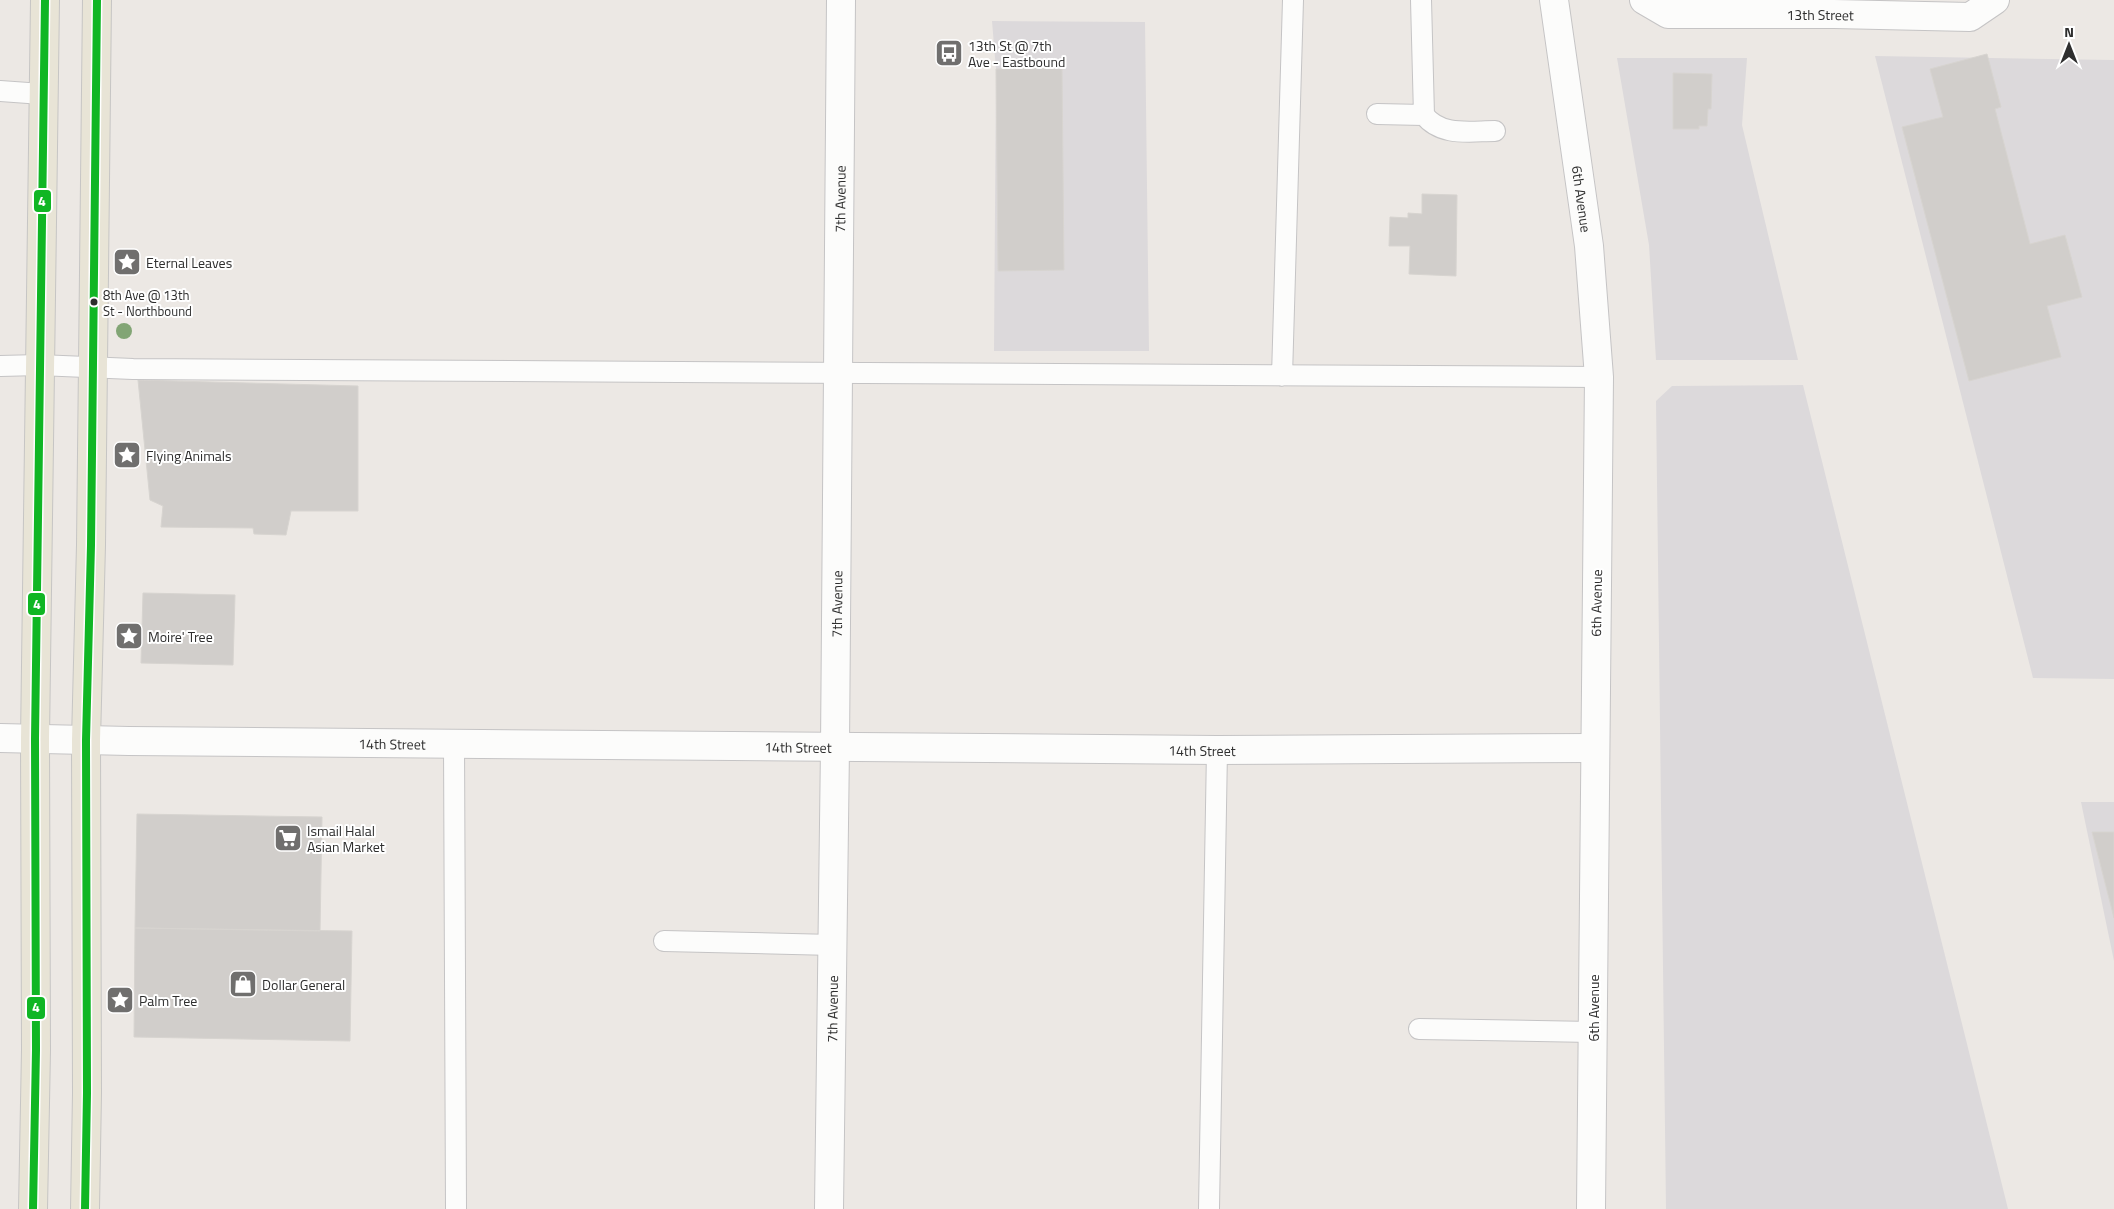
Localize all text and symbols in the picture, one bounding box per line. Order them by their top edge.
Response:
street label: 13th Street [1787,4,1854,25]
north arrow [2044,20,2094,70]
text: N [2064,21,2074,42]
place label: 13th St @ 7th Ave - Eastbound [968,35,1065,72]
bus stop icon: 13th St @ 7th Ave - Eastbound [934,38,964,68]
street label: 6th Avenue [1567,164,1597,234]
street label: 7th Avenue [829,165,850,233]
line badge: 4 [33,189,52,213]
text: 4 [38,190,46,211]
place icon: Eternal Leaves [112,247,142,277]
place label: Eternal Leaves [146,252,232,273]
place label: 8th Ave @ 13th St - Northbound [103,285,192,321]
marker: 8th Ave @ 13th St - Northbound [89,297,99,307]
place icon: Flying Animals [112,440,142,470]
place label: Flying Animals [146,445,232,466]
street label: 6th Avenue [1585,569,1607,637]
street label: 7th Avenue [825,570,847,638]
line badge: 4 [27,592,46,616]
text: 4 [33,593,41,614]
place icon: Moire' Tree [114,621,144,651]
place label: Moire' Tree [148,626,213,647]
street label: 14th Street [358,732,426,754]
street label: 14th Street [764,736,832,757]
street label: 14th Street [1168,739,1236,761]
place label: Ismail Halal Asian Market [307,820,385,857]
supermarket icon: Ismail Halal Asian Market [273,823,303,853]
shop icon: Dollar General [228,969,258,999]
place label: Dollar General [262,974,345,995]
street label: 6th Avenue [1583,974,1604,1042]
street label: 7th Avenue [821,975,843,1043]
place icon: Palm Tree [105,985,135,1015]
place label: Palm Tree [139,990,197,1011]
line badge: 4 [26,996,46,1020]
text: 4 [32,996,40,1017]

